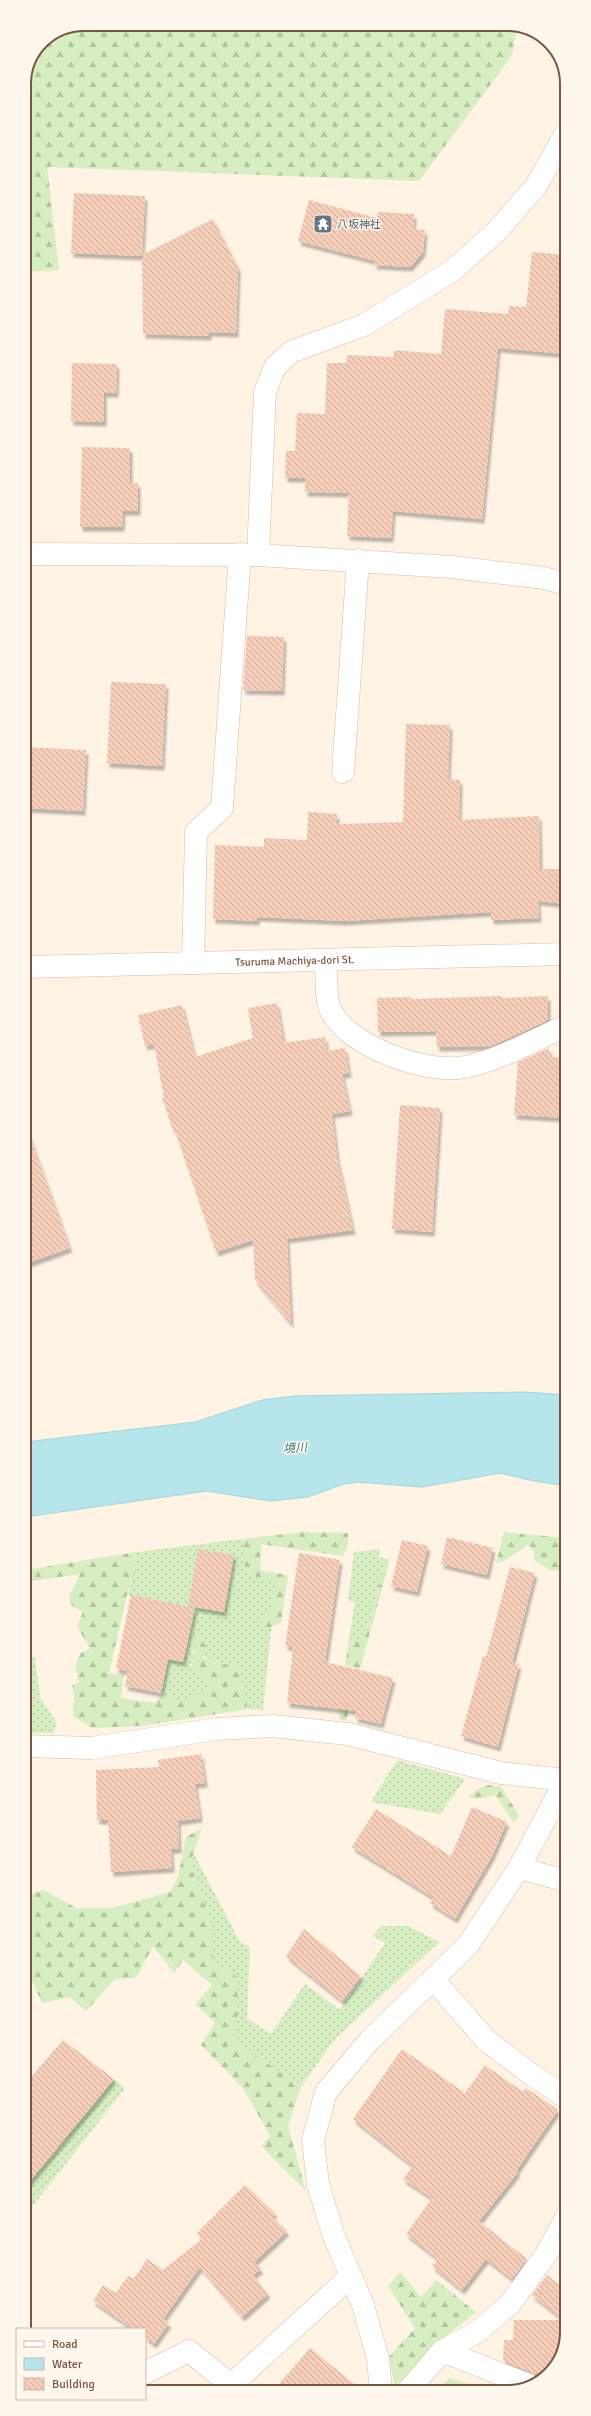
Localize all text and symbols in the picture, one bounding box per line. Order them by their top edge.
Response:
temple icon: 八坂神社 [312,213,334,235]
place label: 八坂神社 [337,218,381,231]
street label: Tsuruma Machiya-dori St. [235,953,355,969]
water label: 境川 [283,1440,310,1457]
legend [16,2328,146,2400]
text: Road [52,2337,78,2352]
text: Water [52,2357,83,2372]
text: Building [52,2377,95,2392]

